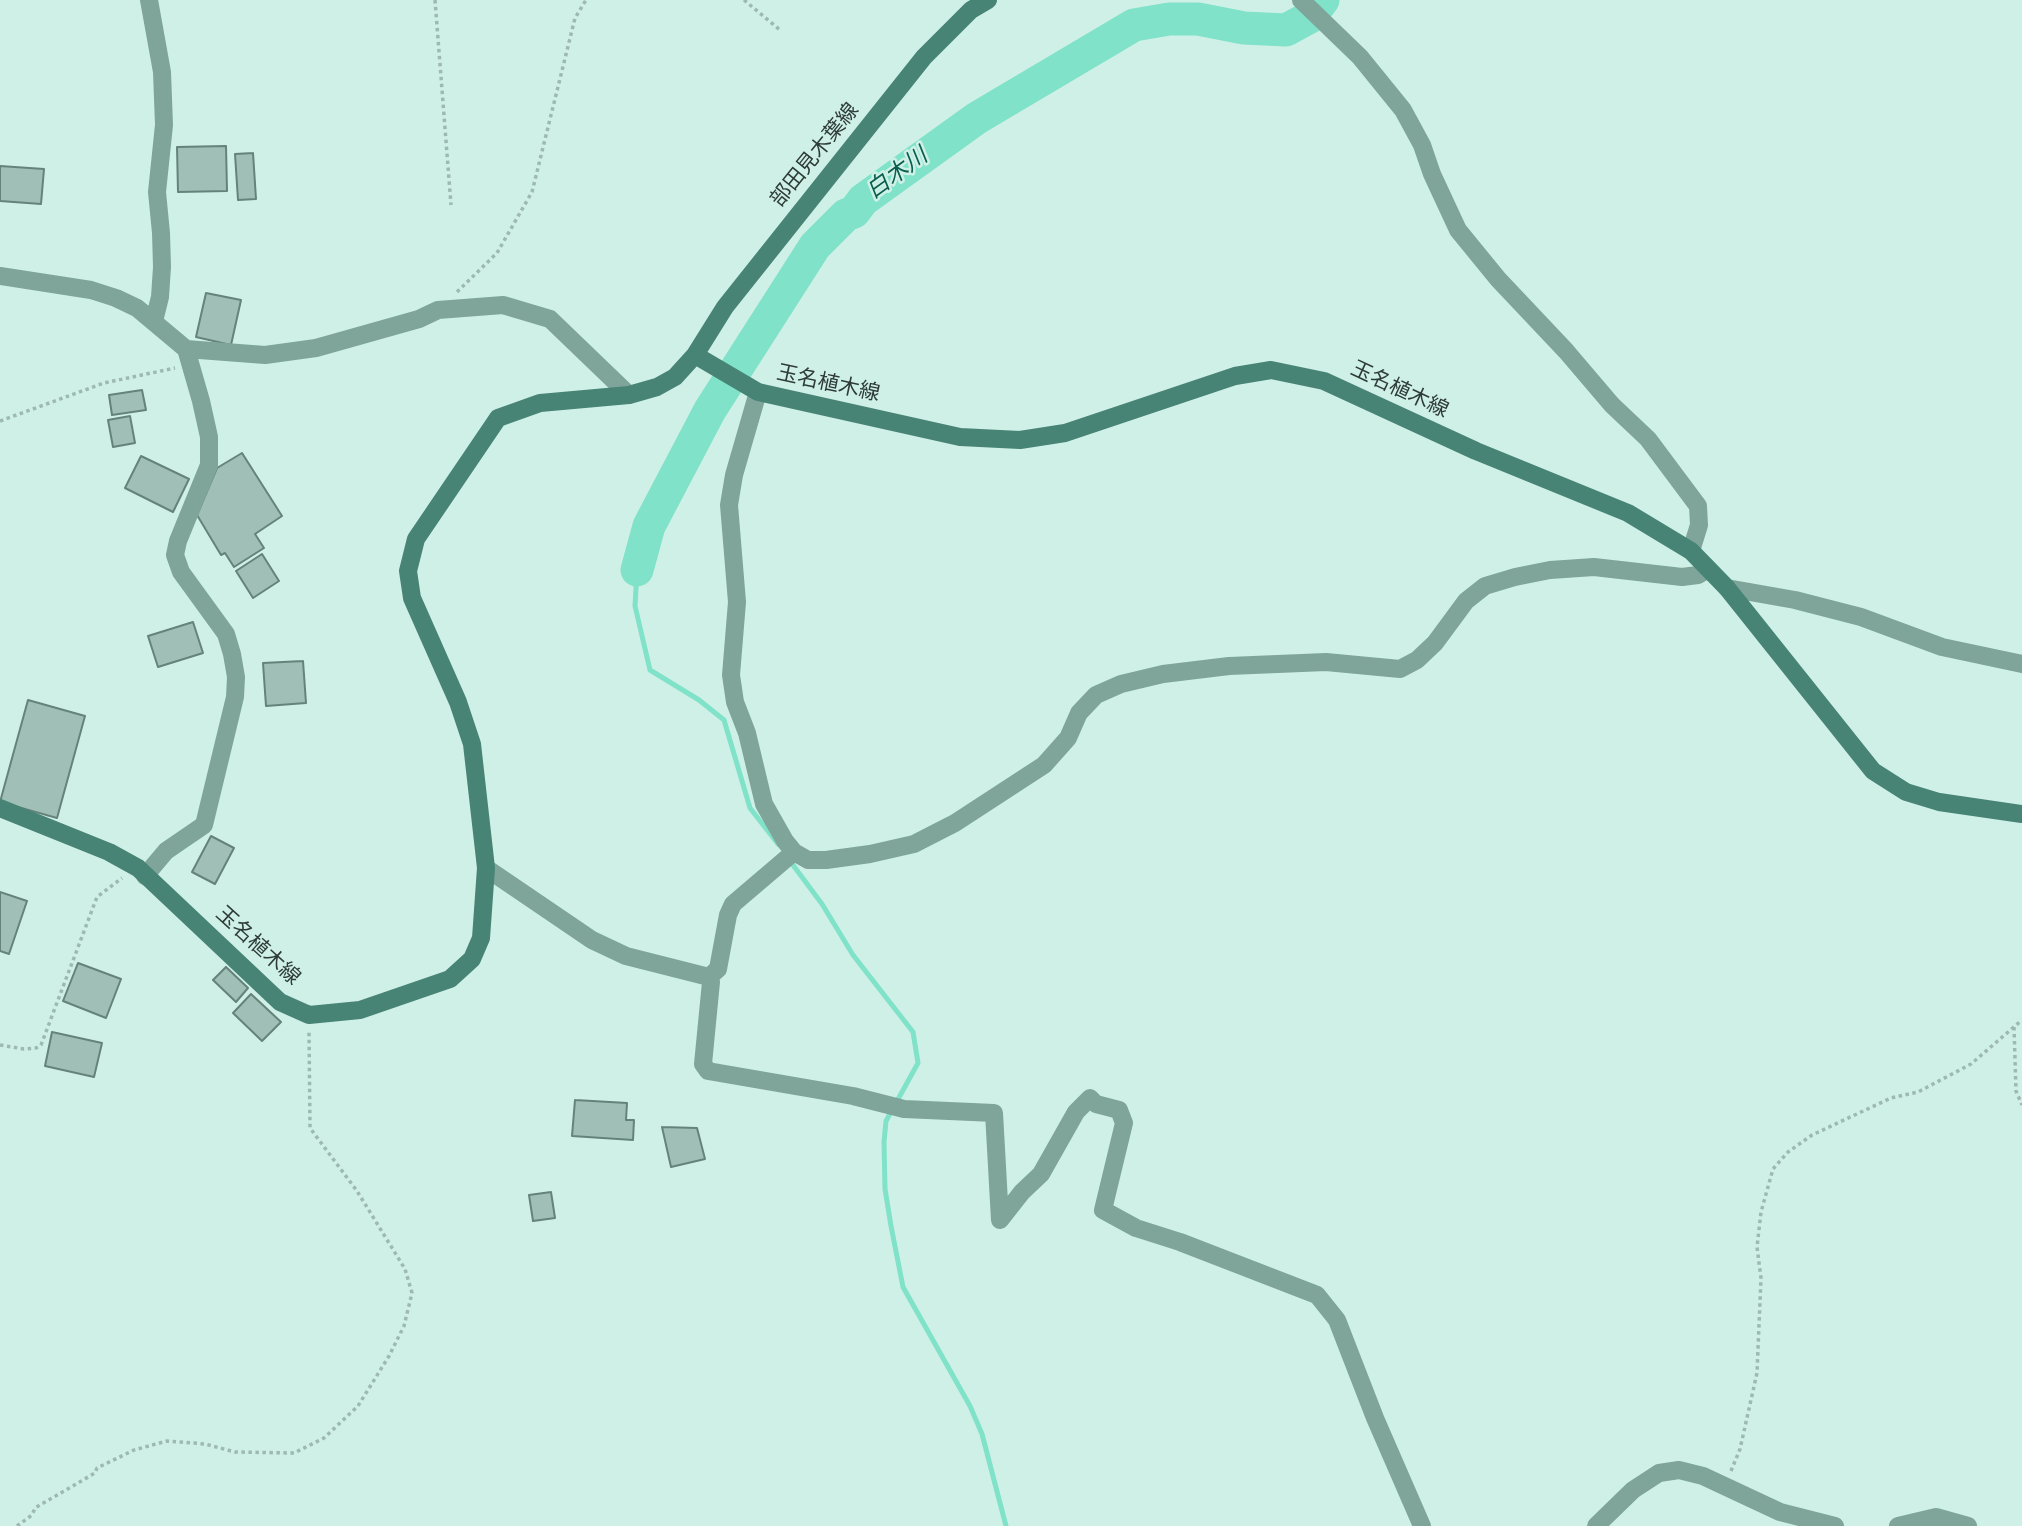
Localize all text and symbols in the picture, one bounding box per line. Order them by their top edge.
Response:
street label: 部田見木葉線 [767,99,865,213]
water label: 白木川 [862,144,934,206]
street label: 玉名植木線 [1346,357,1452,425]
street label: 玉名植木線 [774,362,882,408]
street label: 玉名植木線 [210,903,304,991]

